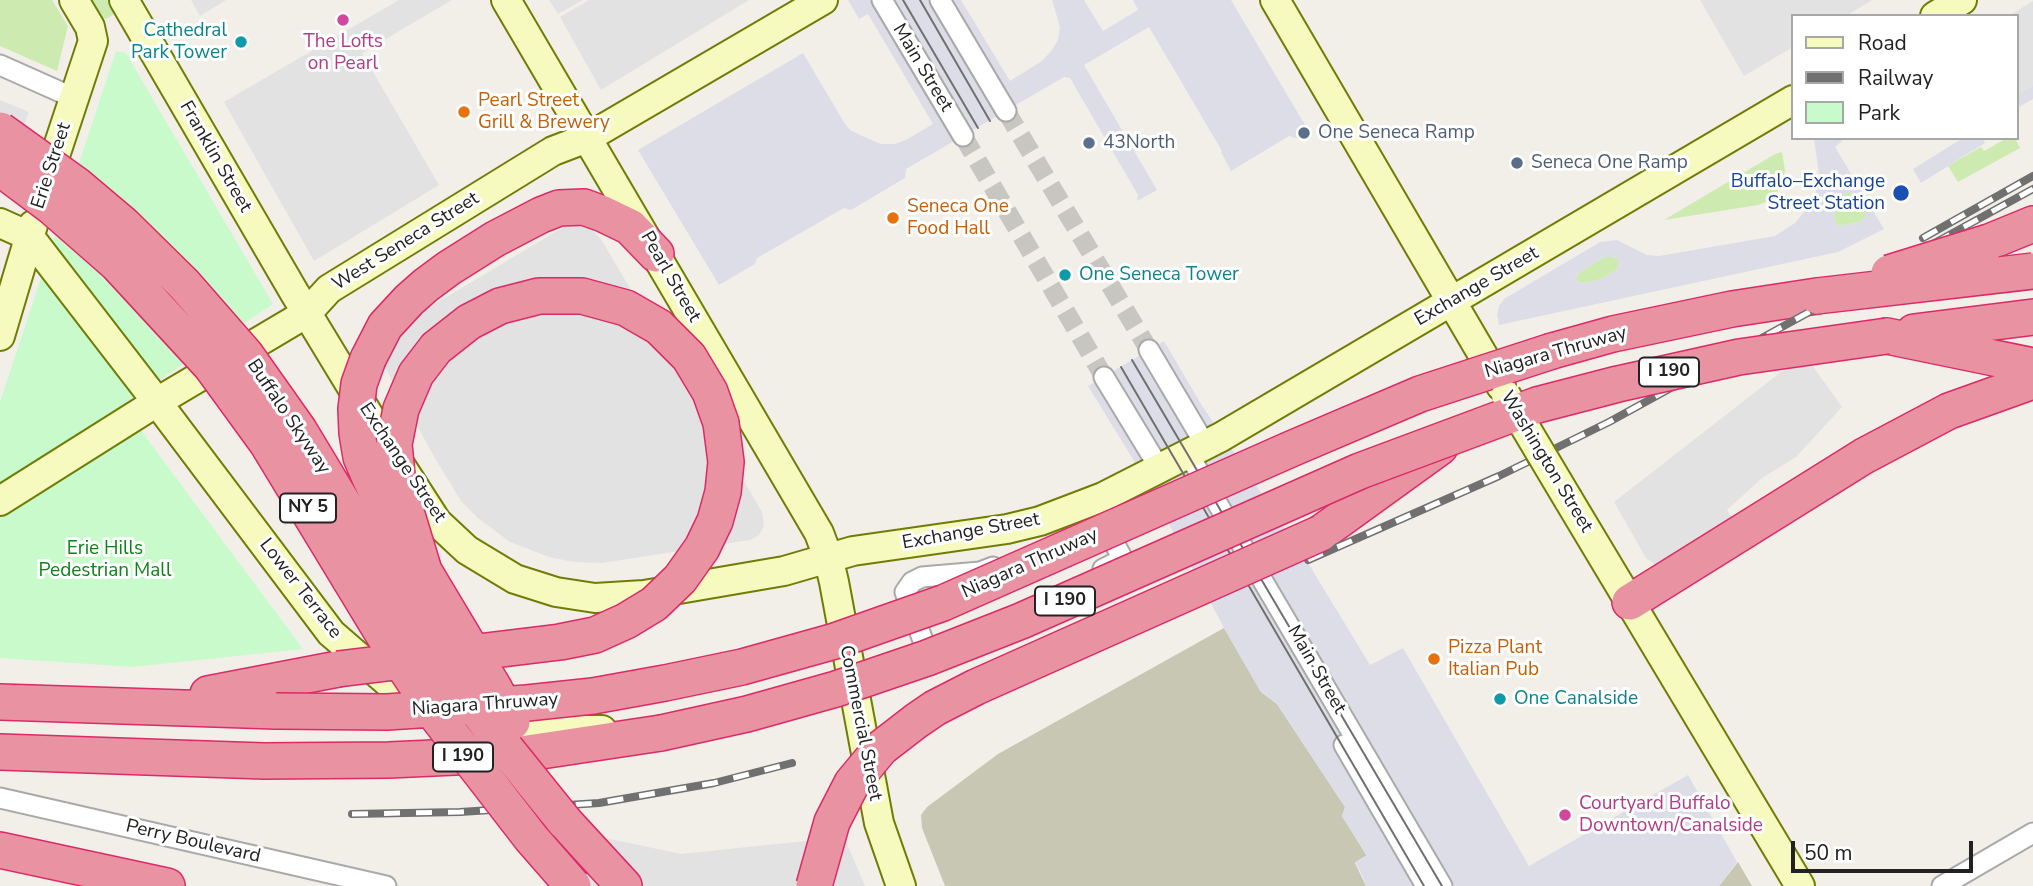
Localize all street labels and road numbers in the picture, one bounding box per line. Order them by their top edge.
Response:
street label: Main Street [887,20,957,116]
street label: Franklin Street [174,97,256,217]
street label: Erie Street [27,120,77,212]
street label: West Seneca Street [328,188,484,296]
street label: Pearl Street [635,228,705,326]
street label: Exchange Street [1411,242,1543,332]
street label: Niagara Thruway [1482,322,1630,384]
street label: Buffalo Skyway [241,355,335,479]
road number: I 190 [1639,358,1699,386]
street label: Washington Street [1495,387,1597,537]
street label: Exchange Street [354,399,450,527]
road number: NY 5 [280,494,336,522]
street label: Exchange Street [900,509,1042,555]
street label: Niagara Thruway [958,524,1102,604]
street label: Lower Terrace [254,534,346,644]
road number: I 190 [1035,586,1095,616]
street label: Main Street [1282,622,1350,718]
street label: Commercial Street [834,643,886,803]
street label: Niagara Thruway [411,689,559,721]
road number: I 190 [433,742,493,772]
street label: Perry Boulevard [123,815,263,869]

